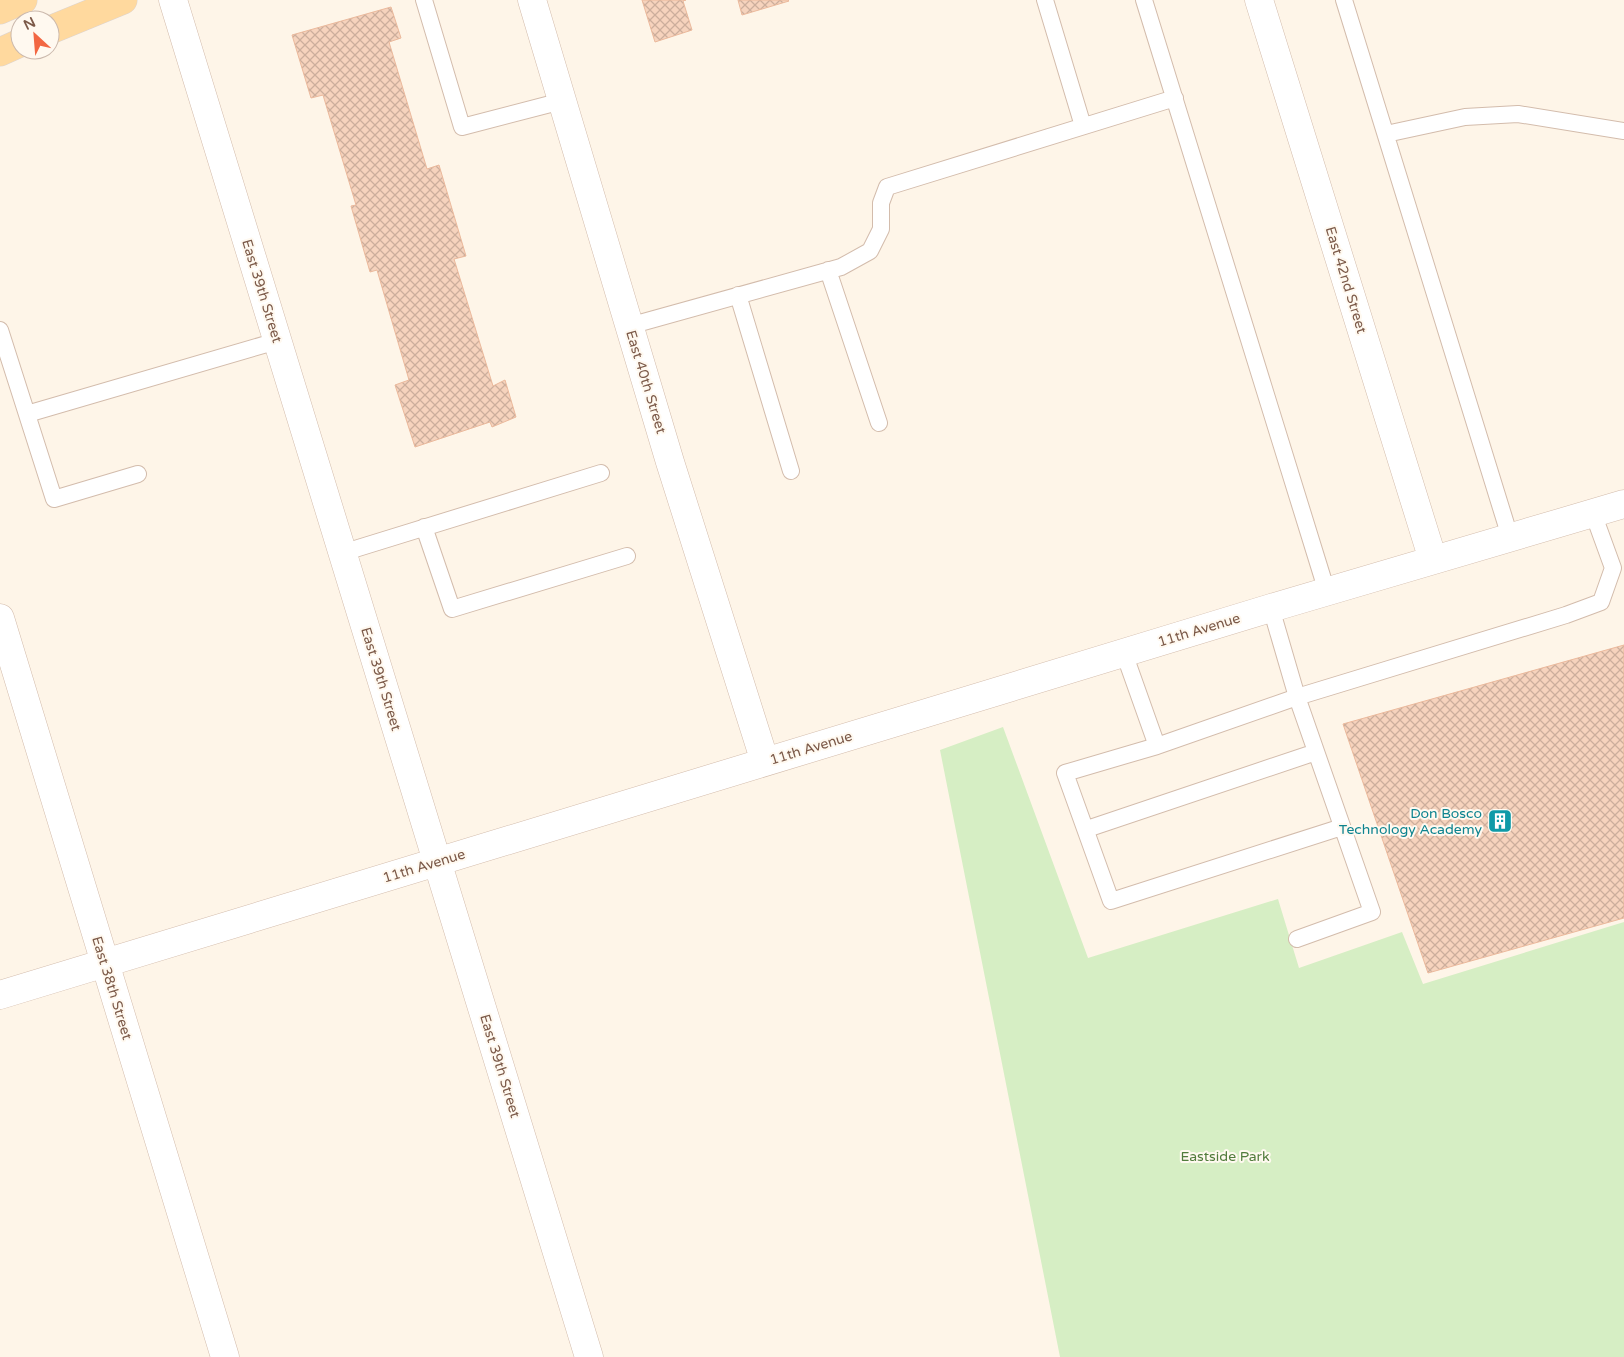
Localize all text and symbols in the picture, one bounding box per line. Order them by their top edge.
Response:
north arrow [10,10,60,60]
text: N [21,14,38,34]
street label: East 42nd Street [1322,224,1371,336]
street label: East 39th Street [238,237,286,345]
street label: East 40th Street [622,328,670,436]
street label: 11th Avenue [1156,609,1242,651]
street label: East 39th Street [357,625,405,733]
street label: 11th Avenue [768,727,854,769]
place label: Don Bosco Technology Academy [1339,805,1482,838]
building icon: Don Bosco Technology Academy [1487,808,1513,834]
street label: 11th Avenue [381,845,467,887]
street label: East 38th Street [88,934,136,1042]
street label: East 39th Street [476,1012,524,1120]
park label: Eastside Park [1180,1148,1270,1165]

